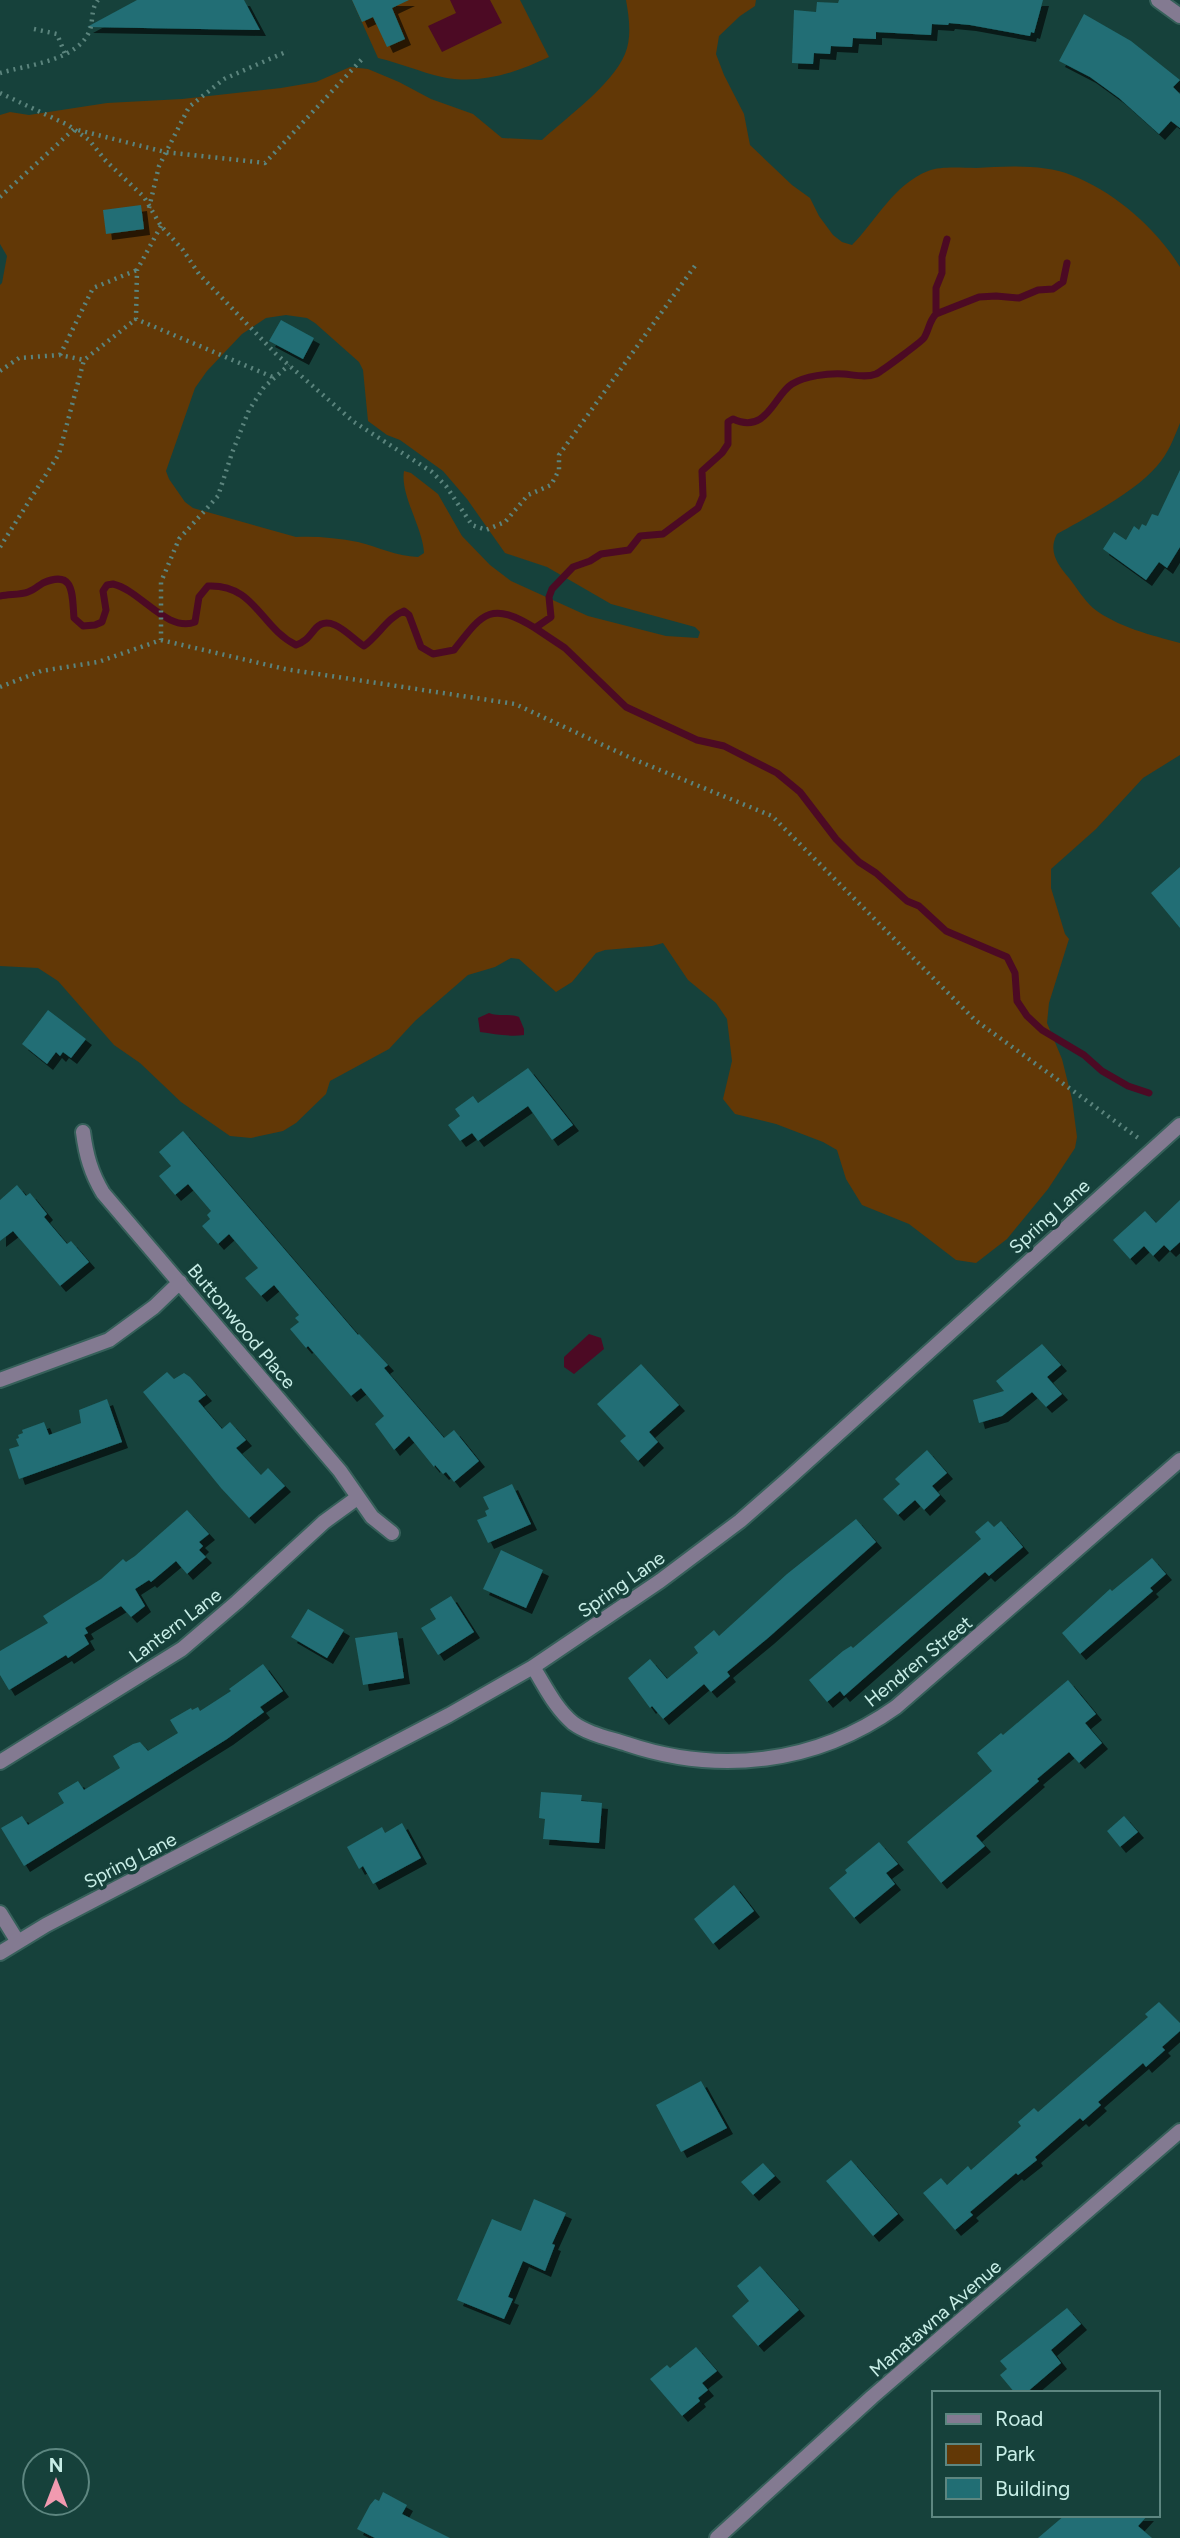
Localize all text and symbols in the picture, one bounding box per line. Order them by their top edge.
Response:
street label: Spring Lane [1004,1174,1094,1259]
street label: Buttonwood Place [183,1259,301,1393]
street label: Spring Lane [573,1546,669,1623]
street label: Lantern Lane [124,1583,226,1668]
street label: Hendren Street [860,1611,977,1712]
street label: Spring Lane [80,1827,180,1894]
street label: Manatawna Avenue [865,2255,1006,2382]
legend [932,2391,1159,2517]
text: Road [995,2406,1043,2431]
text: Park [995,2441,1036,2466]
north arrow [21,2447,91,2517]
text: N [49,2454,63,2477]
text: Building [995,2476,1070,2501]

